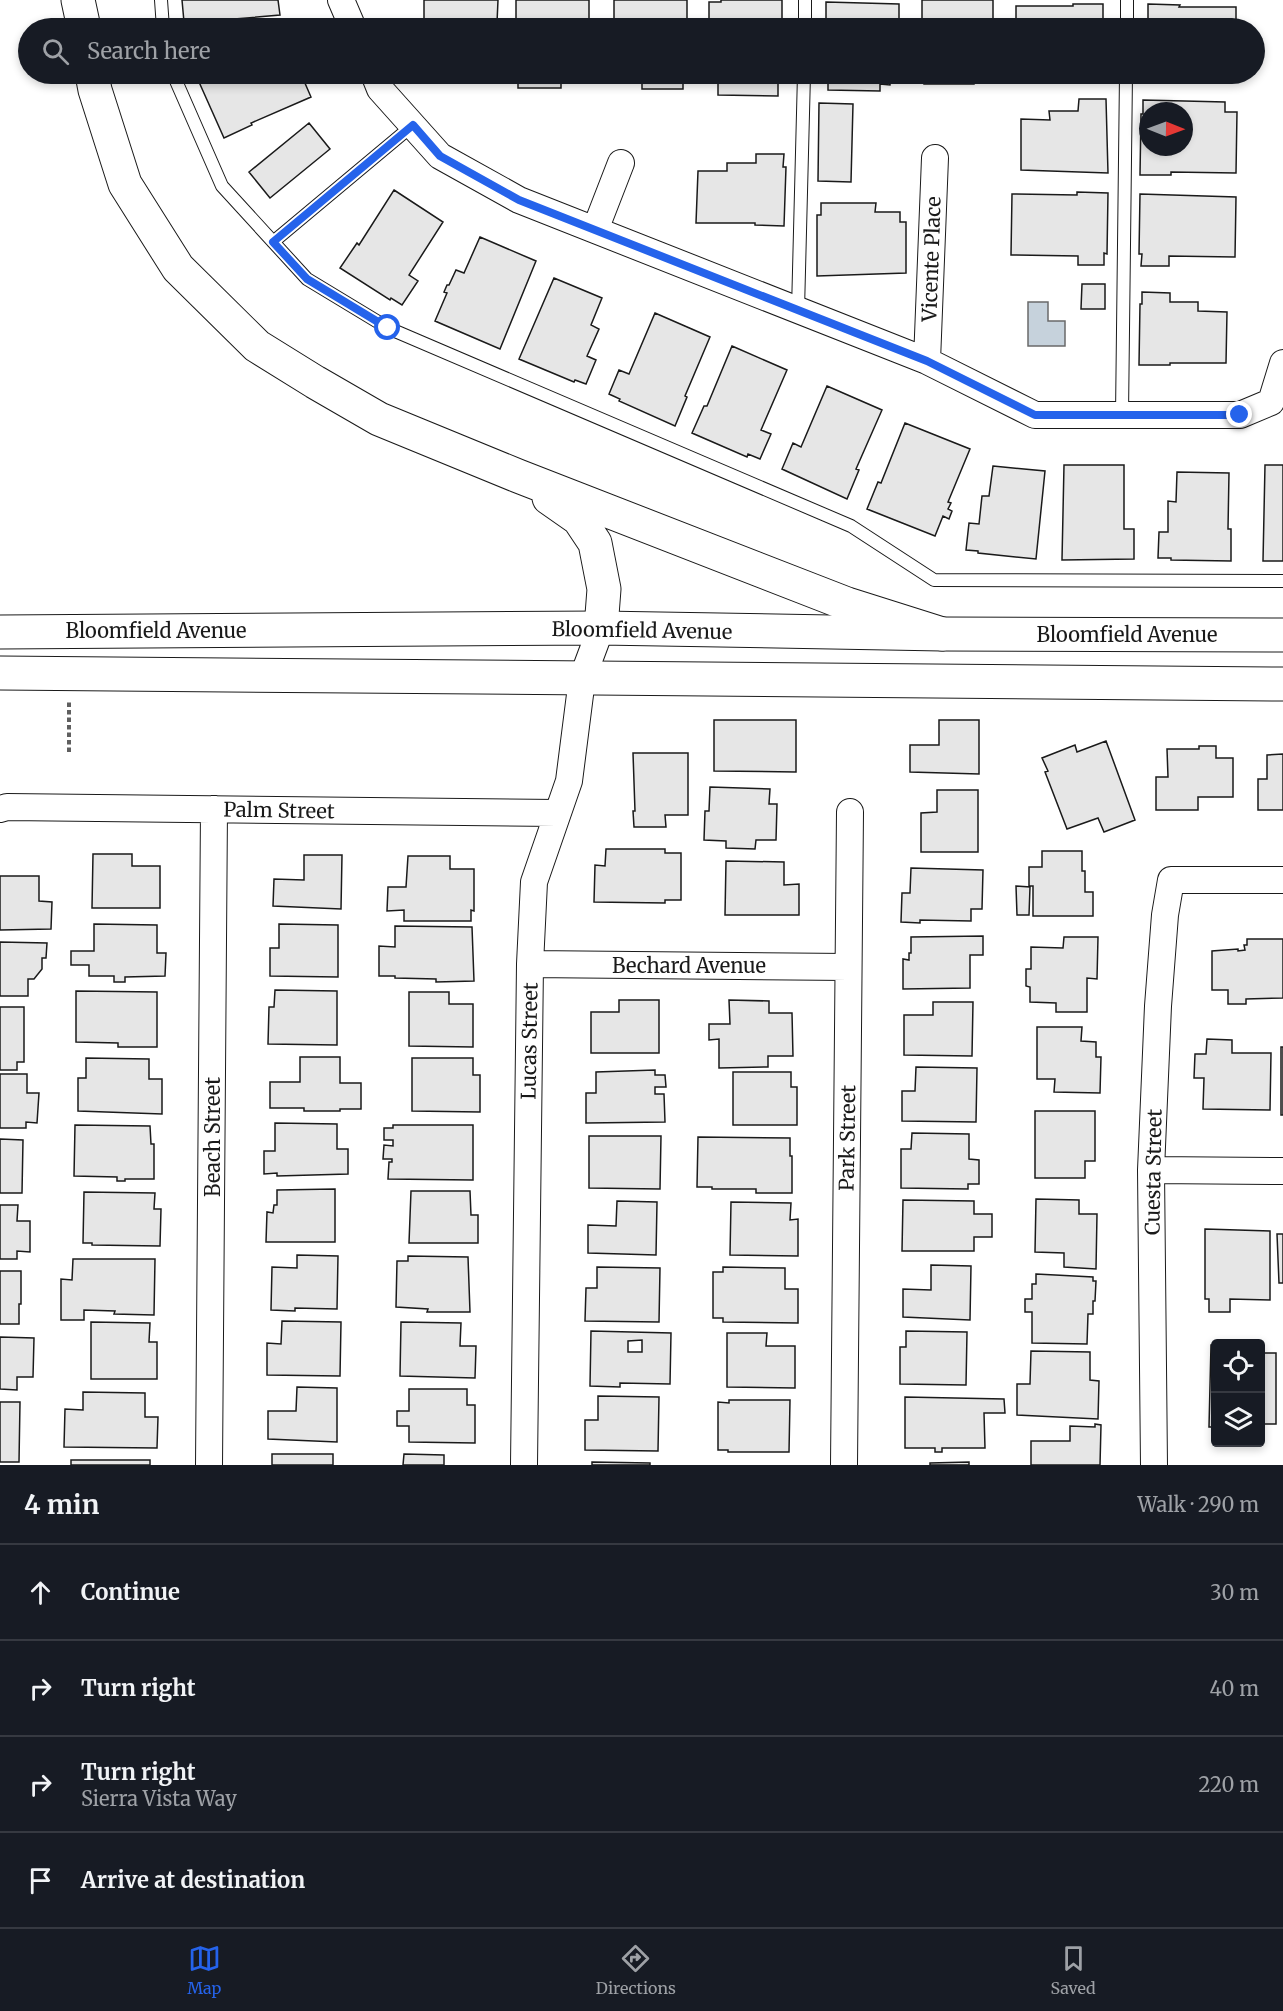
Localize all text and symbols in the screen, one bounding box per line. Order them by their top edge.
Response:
search box [18,18,1265,84]
icon: search [39,35,72,68]
text: Search here [87,37,210,65]
north arrow [1139,102,1193,156]
street label: Vicente Place [916,196,946,323]
route start [374,314,400,340]
route end [1226,401,1252,427]
street label: Bloomfield Avenue [551,616,733,644]
street label: Bloomfield Avenue [66,618,246,643]
street label: Bloomfield Avenue [1037,622,1217,647]
street label: Palm Street [223,797,335,823]
street label: Bechard Avenue [612,953,766,978]
street label: Lucas Street [515,982,543,1100]
street label: Beach Street [200,1077,225,1197]
street label: Park Street [834,1084,860,1191]
street label: Cuesta Street [1139,1108,1167,1235]
map controls [1211,1339,1265,1447]
button: locate [1211,1339,1265,1393]
button: layers [1211,1393,1265,1447]
text: 4 min [24,1488,99,1521]
text: Walk · 290 m [1137,1492,1259,1517]
icon: ahead [24,1576,57,1609]
text: Continue [81,1578,180,1606]
text: 30 m [1210,1580,1259,1605]
icon: right [24,1672,57,1705]
text: Turn right [81,1674,195,1702]
text: 40 m [1209,1676,1259,1701]
text: Turn right [81,1758,195,1786]
icon: right [24,1768,57,1801]
text: 220 m [1199,1772,1259,1797]
text: Sierra Vista Way [81,1786,237,1811]
icon: arrive [24,1864,57,1897]
text: Arrive at destination [81,1866,305,1894]
tab: Map [187,1942,221,1998]
tab: Directions [596,1942,676,1998]
tab: Saved [1050,1942,1096,1998]

